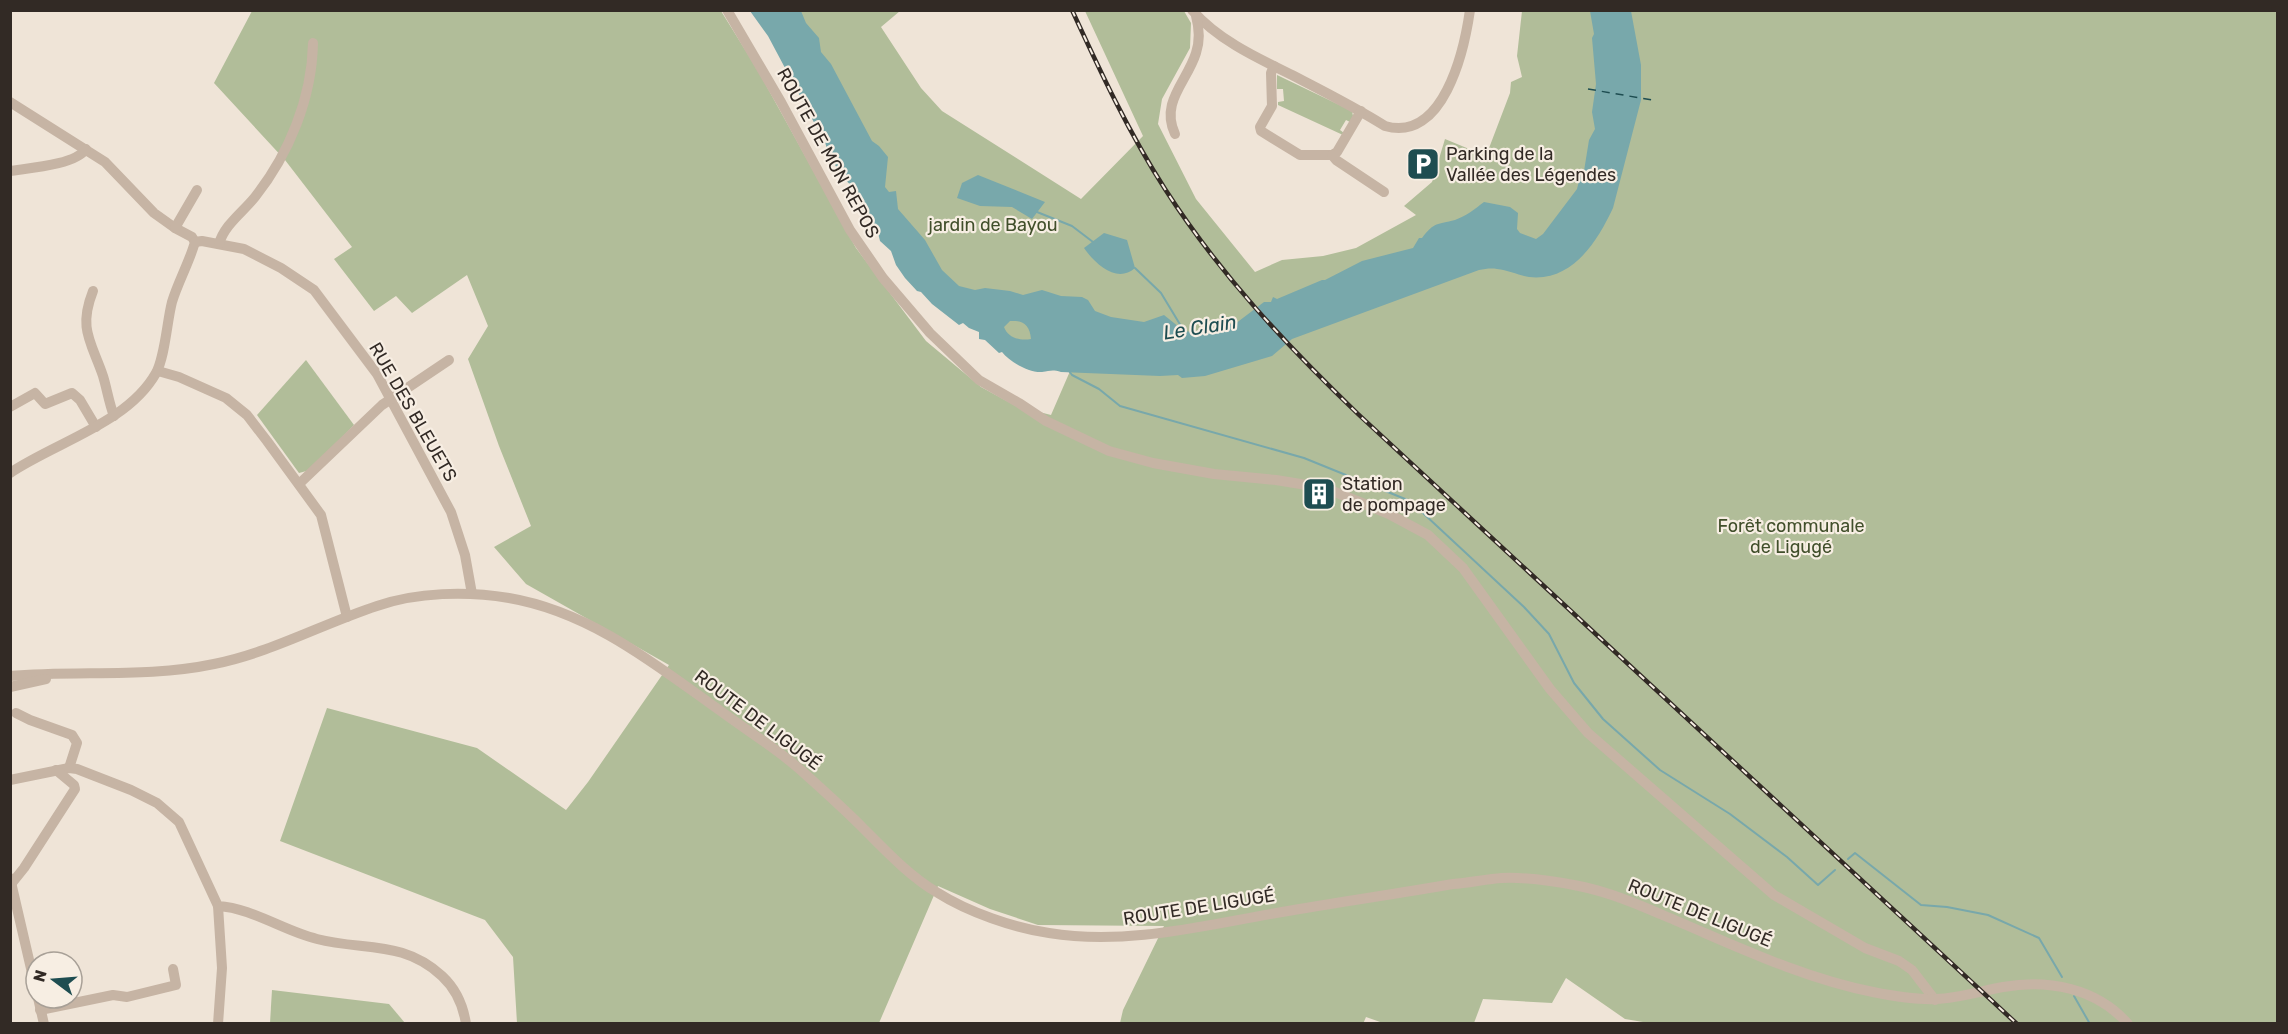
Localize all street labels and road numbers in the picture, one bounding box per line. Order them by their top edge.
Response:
street label: ROUTE DE MON REPOS [772,64,884,242]
street label: RUE DES BLEUETS [364,339,462,485]
street label: ROUTE DE LIGUGÉ [690,665,826,775]
street label: ROUTE DE LIGUGÉ [1625,874,1775,952]
street label: ROUTE DE LIGUGÉ [1122,884,1276,930]

